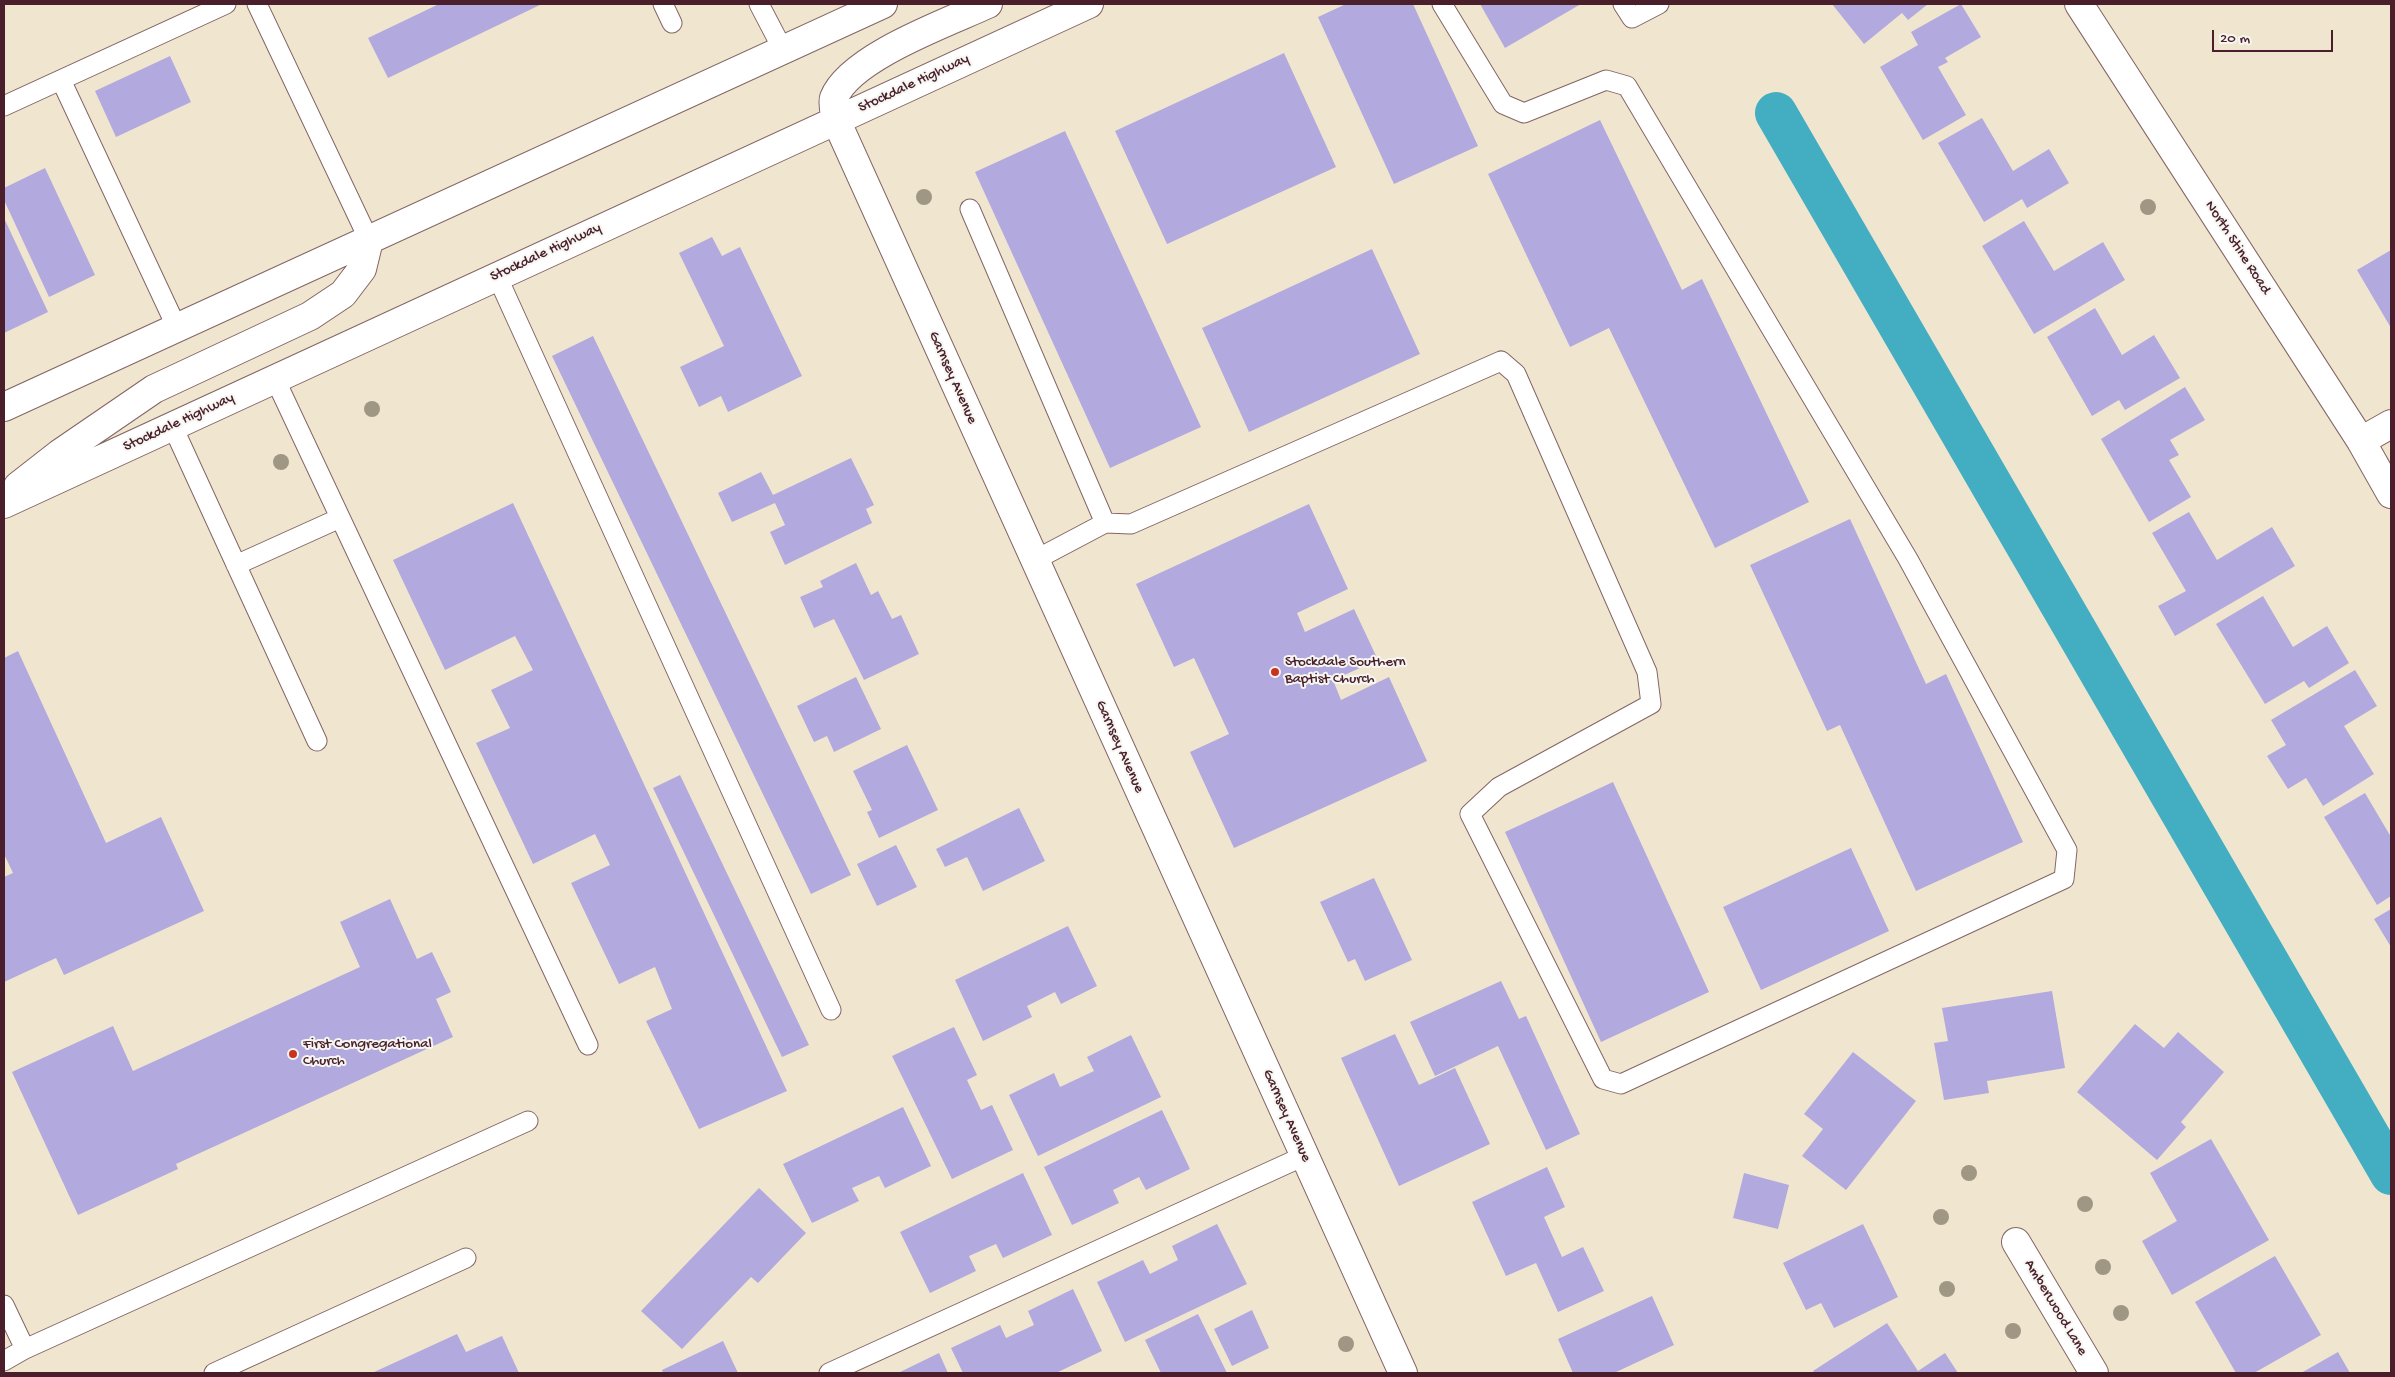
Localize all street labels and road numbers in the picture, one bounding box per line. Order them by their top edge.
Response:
street label: Stockdale Highway [856,50,972,118]
street label: North Stine Road [2200,198,2274,298]
street label: Stockdale Highway [488,219,604,287]
street label: Garnsey Avenue [924,329,980,427]
street label: Stockdale Highway [121,389,237,457]
street label: Garnsey Avenue [1091,698,1147,796]
street label: Garnsey Avenue [1258,1067,1314,1165]
street label: Amberwood Lane [2019,1257,2091,1359]

